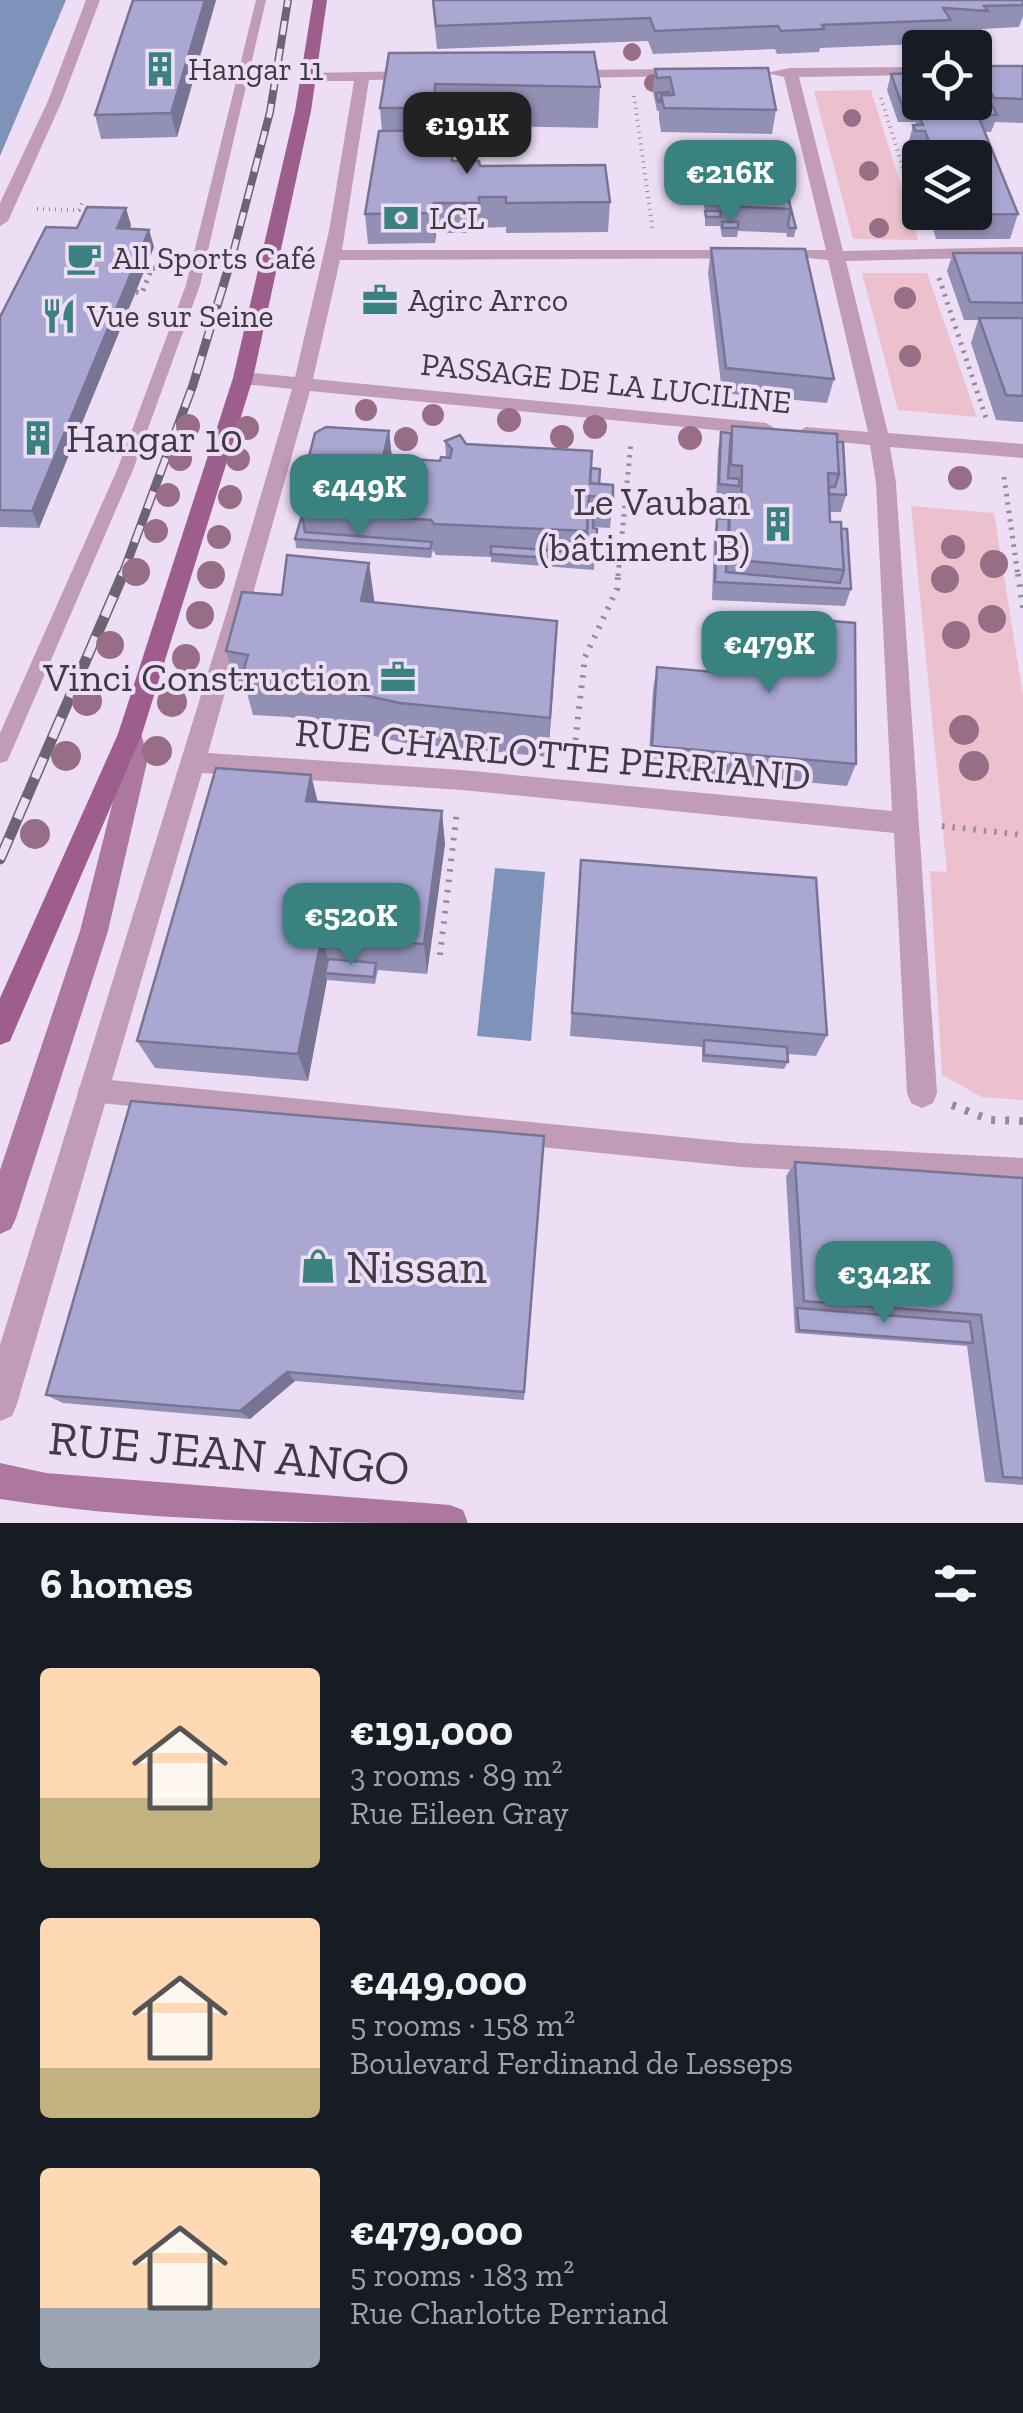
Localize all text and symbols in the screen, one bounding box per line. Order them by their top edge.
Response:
map controls [902,30,992,230]
button: locate [902,30,992,120]
building icon: Hangar 11 [141,50,179,88]
place label: Hangar 11 [188,50,323,88]
pin: €191K [397,92,537,177]
text: €191K [425,105,509,143]
pin: €216K [660,140,800,225]
button: layers [902,140,992,230]
text: €216K [686,153,774,191]
bank icon: LCL [382,199,420,237]
place label: LCL [429,199,485,237]
cafe icon: All Sports Café [65,239,103,277]
place label: All Sports Café [112,239,316,277]
office icon: Agirc Arrco [361,281,399,319]
place label: Agirc Arrco [408,281,568,319]
restaurant icon: Vue sur Seine [40,297,78,335]
place label: Vue sur Seine [86,297,273,335]
street label: PASSAGE DE LA LUCILINE [419,345,793,421]
place label: Hangar 10 [66,414,243,462]
building icon: Hangar 10 [19,419,57,457]
pin: €449K [289,454,429,539]
text: €449K [312,467,406,505]
place label: Le Vauban (bâtiment B) [538,477,750,571]
building icon: Le Vauban (bâtiment B) [759,505,797,543]
pin: €479K [699,611,839,696]
text: €479K [723,624,815,662]
place label: Vinci Construction [42,653,370,701]
office icon: Vinci Construction [379,658,417,696]
street label: RUE CHARLOTTE PERRIAND [293,708,813,800]
pin: €520K [281,883,421,968]
text: €520K [305,896,397,934]
place label: Nissan [346,1238,487,1295]
pin: €342K [814,1241,954,1326]
shop icon: Nissan [299,1247,337,1285]
text: €342K [838,1254,931,1292]
street label: RUE JEAN ANGO [46,1409,412,1497]
icon: filters [928,1556,983,1611]
text: 6 homes [40,1558,193,1609]
text: €191,000 [350,1705,513,1756]
icon: home [120,1708,240,1828]
text: 3 rooms · 89 m² [350,1756,563,1794]
text: Rue Eileen Gray [350,1794,569,1832]
text: €449,000 [350,1955,527,2006]
icon: home [120,1958,240,2078]
text: 5 rooms · 158 m² [350,2006,575,2044]
text: Boulevard Ferdinand de Lesseps [350,2044,793,2082]
text: €479,000 [350,2205,523,2256]
icon: home [120,2208,240,2328]
text: 5 rooms · 183 m² [350,2256,574,2294]
text: Rue Charlotte Perriand [350,2294,668,2332]

